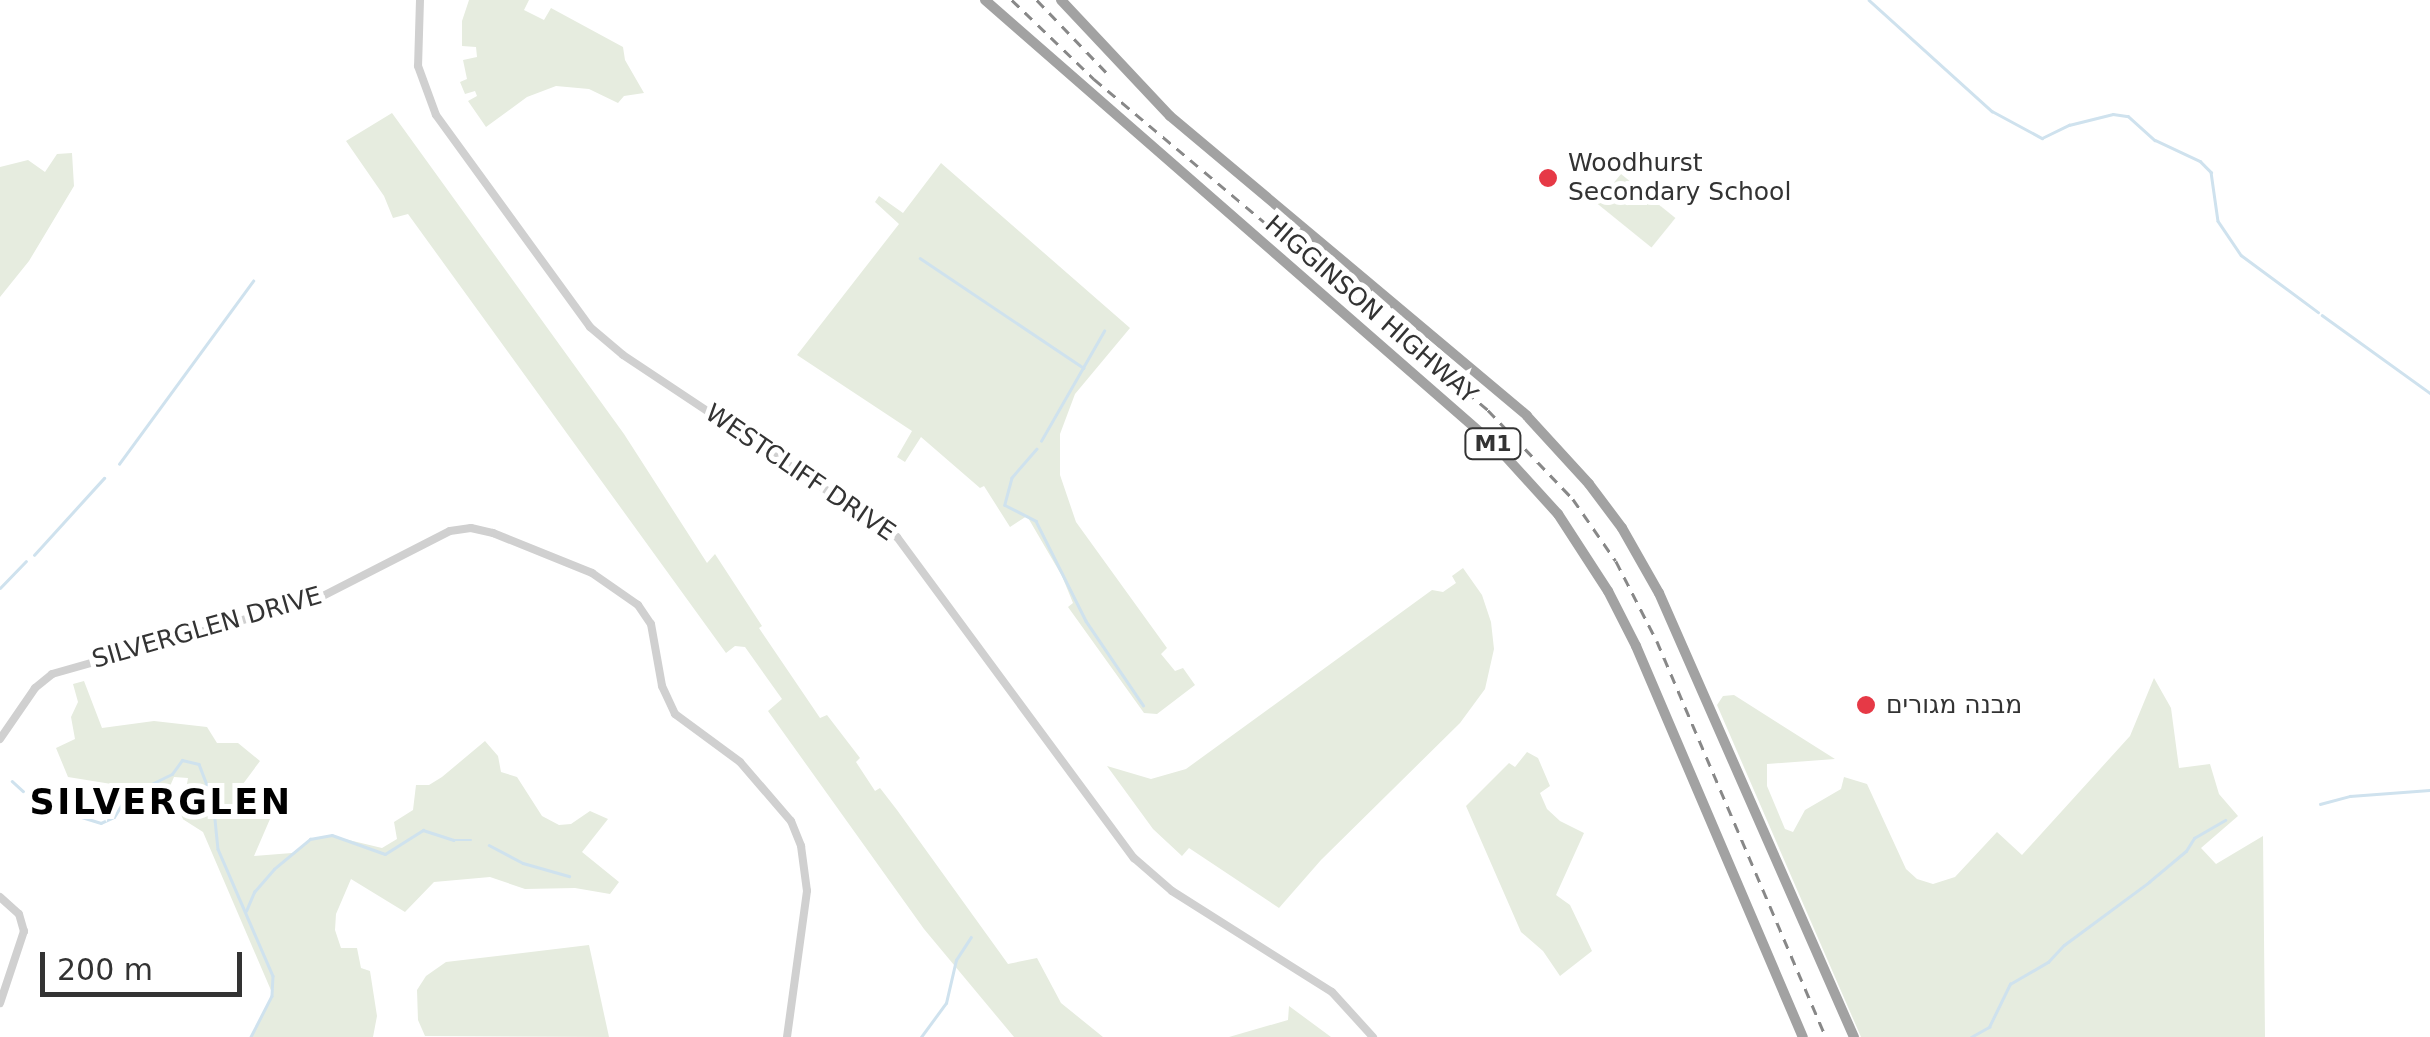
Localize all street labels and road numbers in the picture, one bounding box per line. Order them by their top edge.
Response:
street label: HIGGINSON HIGHWAY [1259,210,1483,410]
street label: WESTCLIFF DRIVE [699,398,901,548]
road number: M1 [1463,427,1523,461]
street label: SILVERGLEN DRIVE [89,581,325,675]

